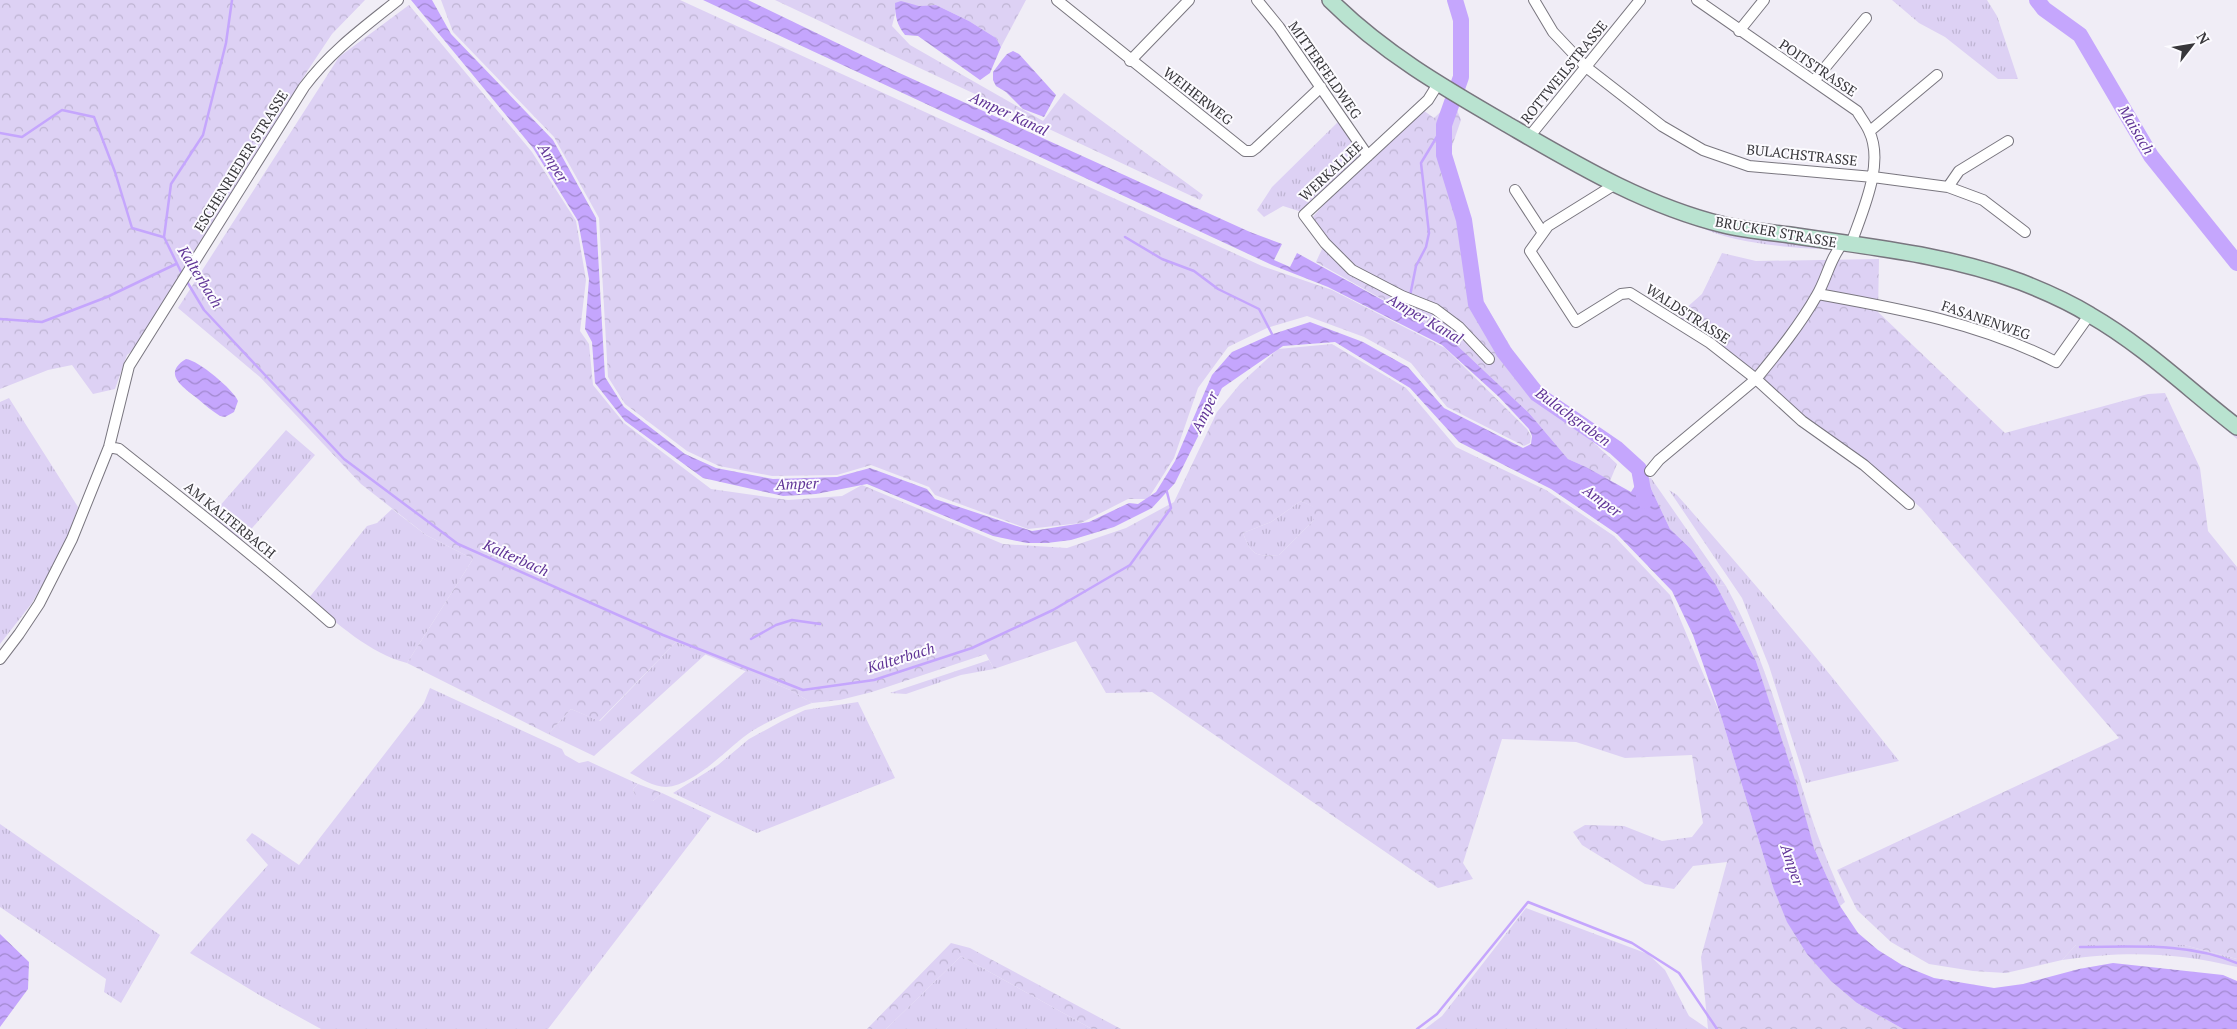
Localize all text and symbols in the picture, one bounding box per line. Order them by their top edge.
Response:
street label: ROTTWEILSTRASSE [1516,16,1611,127]
street label: MITTERFELDWEG [1285,17,1366,123]
north arrow [2167,20,2217,70]
text: N [2193,29,2215,48]
street label: POITSTRASSE [1776,35,1861,101]
street label: WEIHERWEG [1160,62,1237,129]
street label: ESCHENRIEDER STRASSE [189,86,292,235]
water label: Amper Kanal [966,86,1052,140]
water label: Maisach [2114,100,2159,158]
street label: WERKALLEE [1295,136,1366,205]
water label: Amper [534,138,574,187]
street label: BULACHSTRASSE [1746,139,1859,170]
street label: BRUCKER STRASSE [1714,211,1838,252]
water label: Kalterbach [173,241,228,311]
street label: WALDSTRASSE [1643,279,1734,348]
water label: Amper Kanal [1383,288,1468,348]
street label: FASANENWEG [1939,295,2033,344]
water label: Bulachgraben [1531,382,1615,450]
water label: Amper [1186,387,1223,436]
water label: Amper [774,472,820,494]
street label: AM KALTERBACH [181,477,280,562]
water label: Amper [1579,479,1627,522]
water label: Kalterbach [480,533,552,580]
water label: Kalterbach [864,637,937,677]
water label: Amper [1776,840,1810,889]

